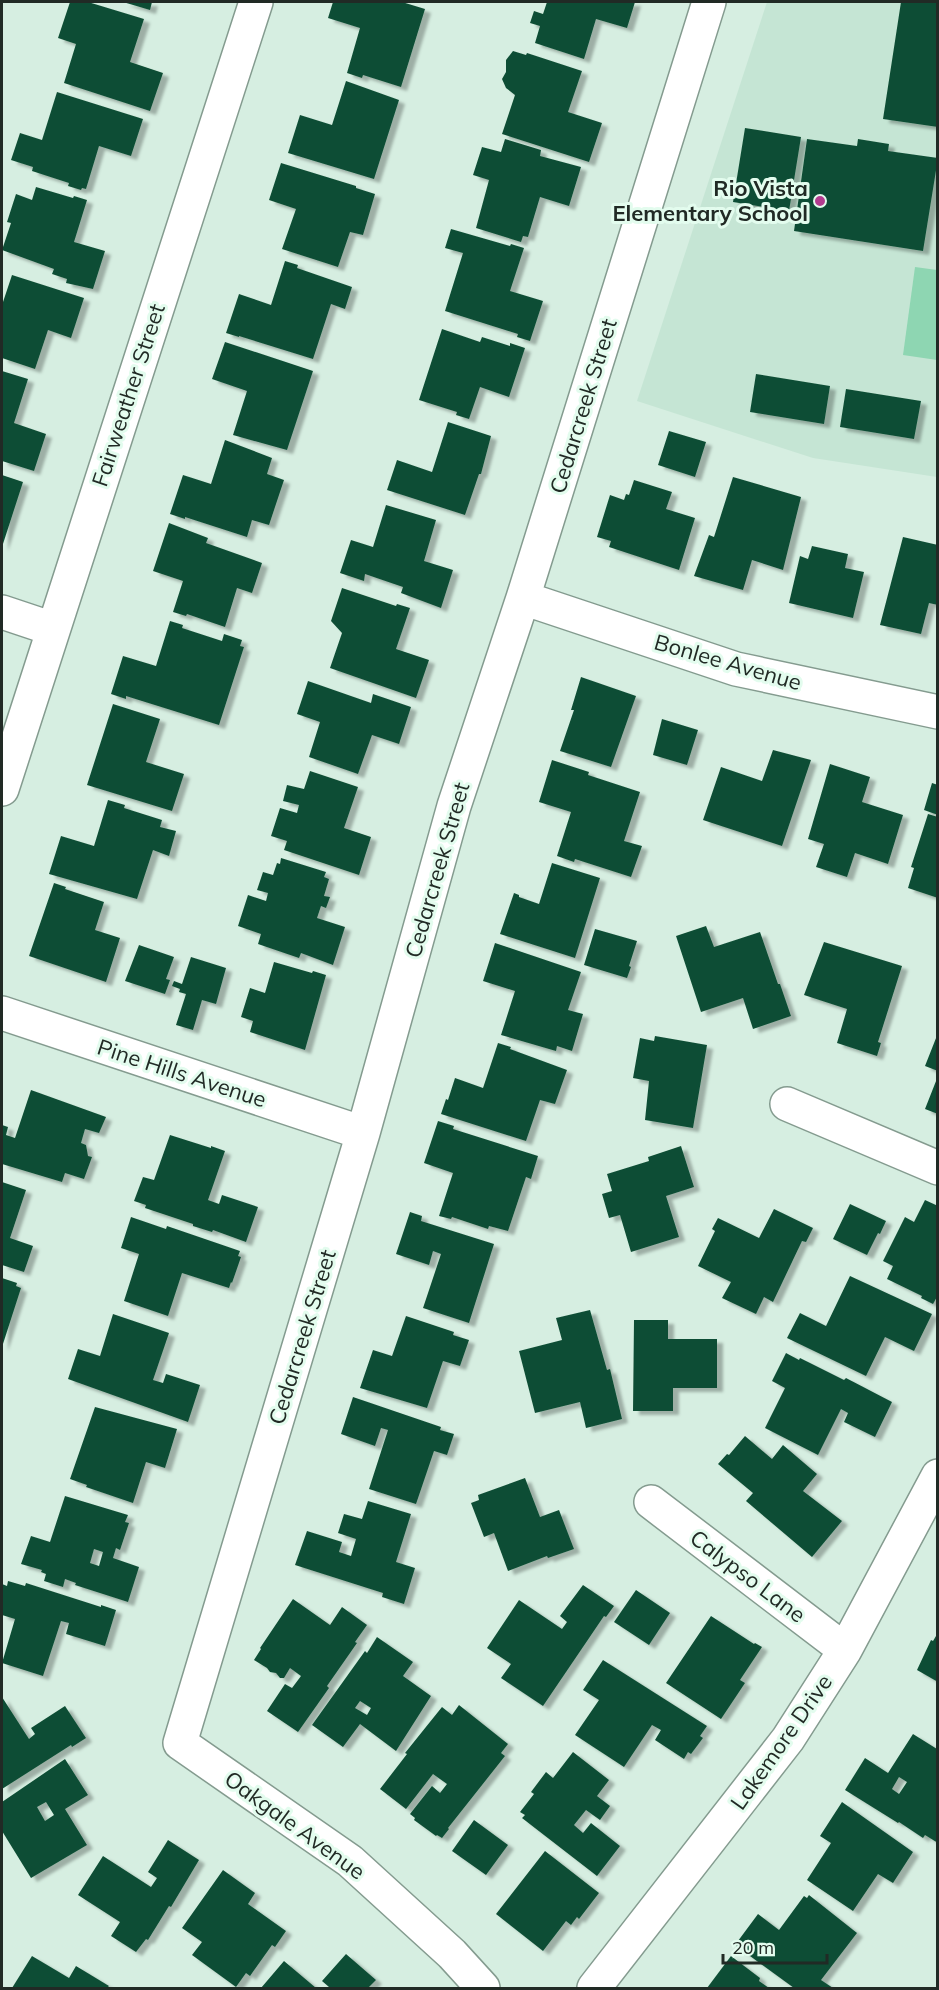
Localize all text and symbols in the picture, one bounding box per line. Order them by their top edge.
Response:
place label: Rio Vista Elementary School [612,174,808,227]
marker: Rio Vista Elementary School [813,194,827,208]
street label: Fairweather Street [85,300,171,490]
street label: Cedarcreek Street [543,315,623,497]
street label: Bonlee Avenue [651,628,805,696]
street label: Cedarcreek Street [399,779,475,961]
street label: Pine Hills Avenue [94,1032,270,1114]
street label: Cedarcreek Street [262,1246,342,1428]
street label: Calypso Lane [685,1524,811,1628]
street label: Lakemore Drive [724,1669,838,1815]
street label: Oakgale Avenue [219,1765,371,1885]
scale bar [723,1927,826,1965]
text: 20 m [732,1936,774,1959]

